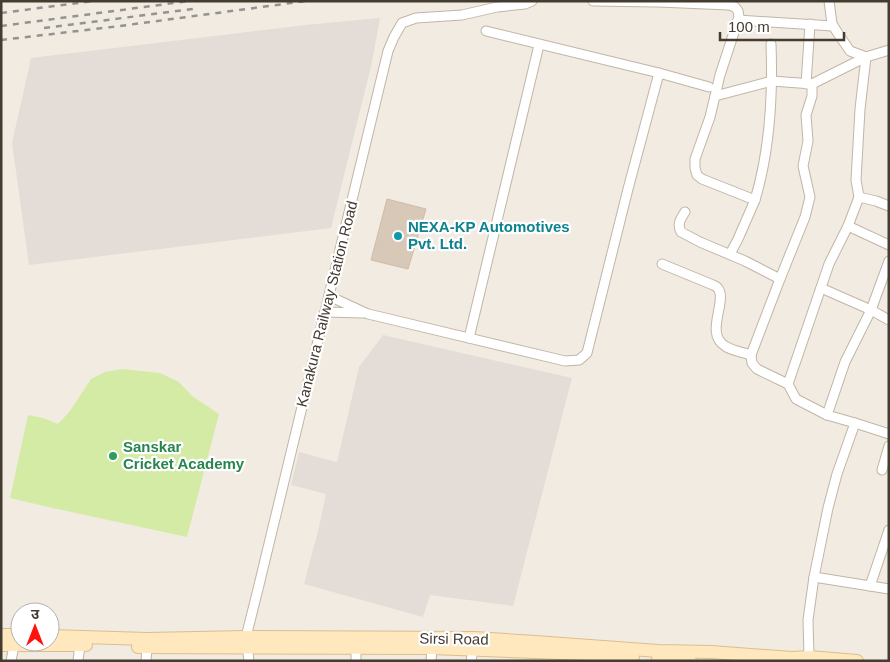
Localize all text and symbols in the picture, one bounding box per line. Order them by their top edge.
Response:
scale bar [720,10,844,42]
text: 100 m [728,18,770,35]
street label: Kanakura Railway Station Road [293,199,360,409]
place label: NEXA-KP Automotives Pvt. Ltd. [408,218,570,252]
marker: NEXA-KP Automotives Pvt. Ltd. [392,230,404,242]
place label: Sanskar Cricket Academy [123,438,245,472]
marker: Sanskar Cricket Academy [107,450,119,462]
north arrow [10,602,60,652]
text: उ [31,606,40,622]
street label: Sirsi Road [419,629,489,648]

